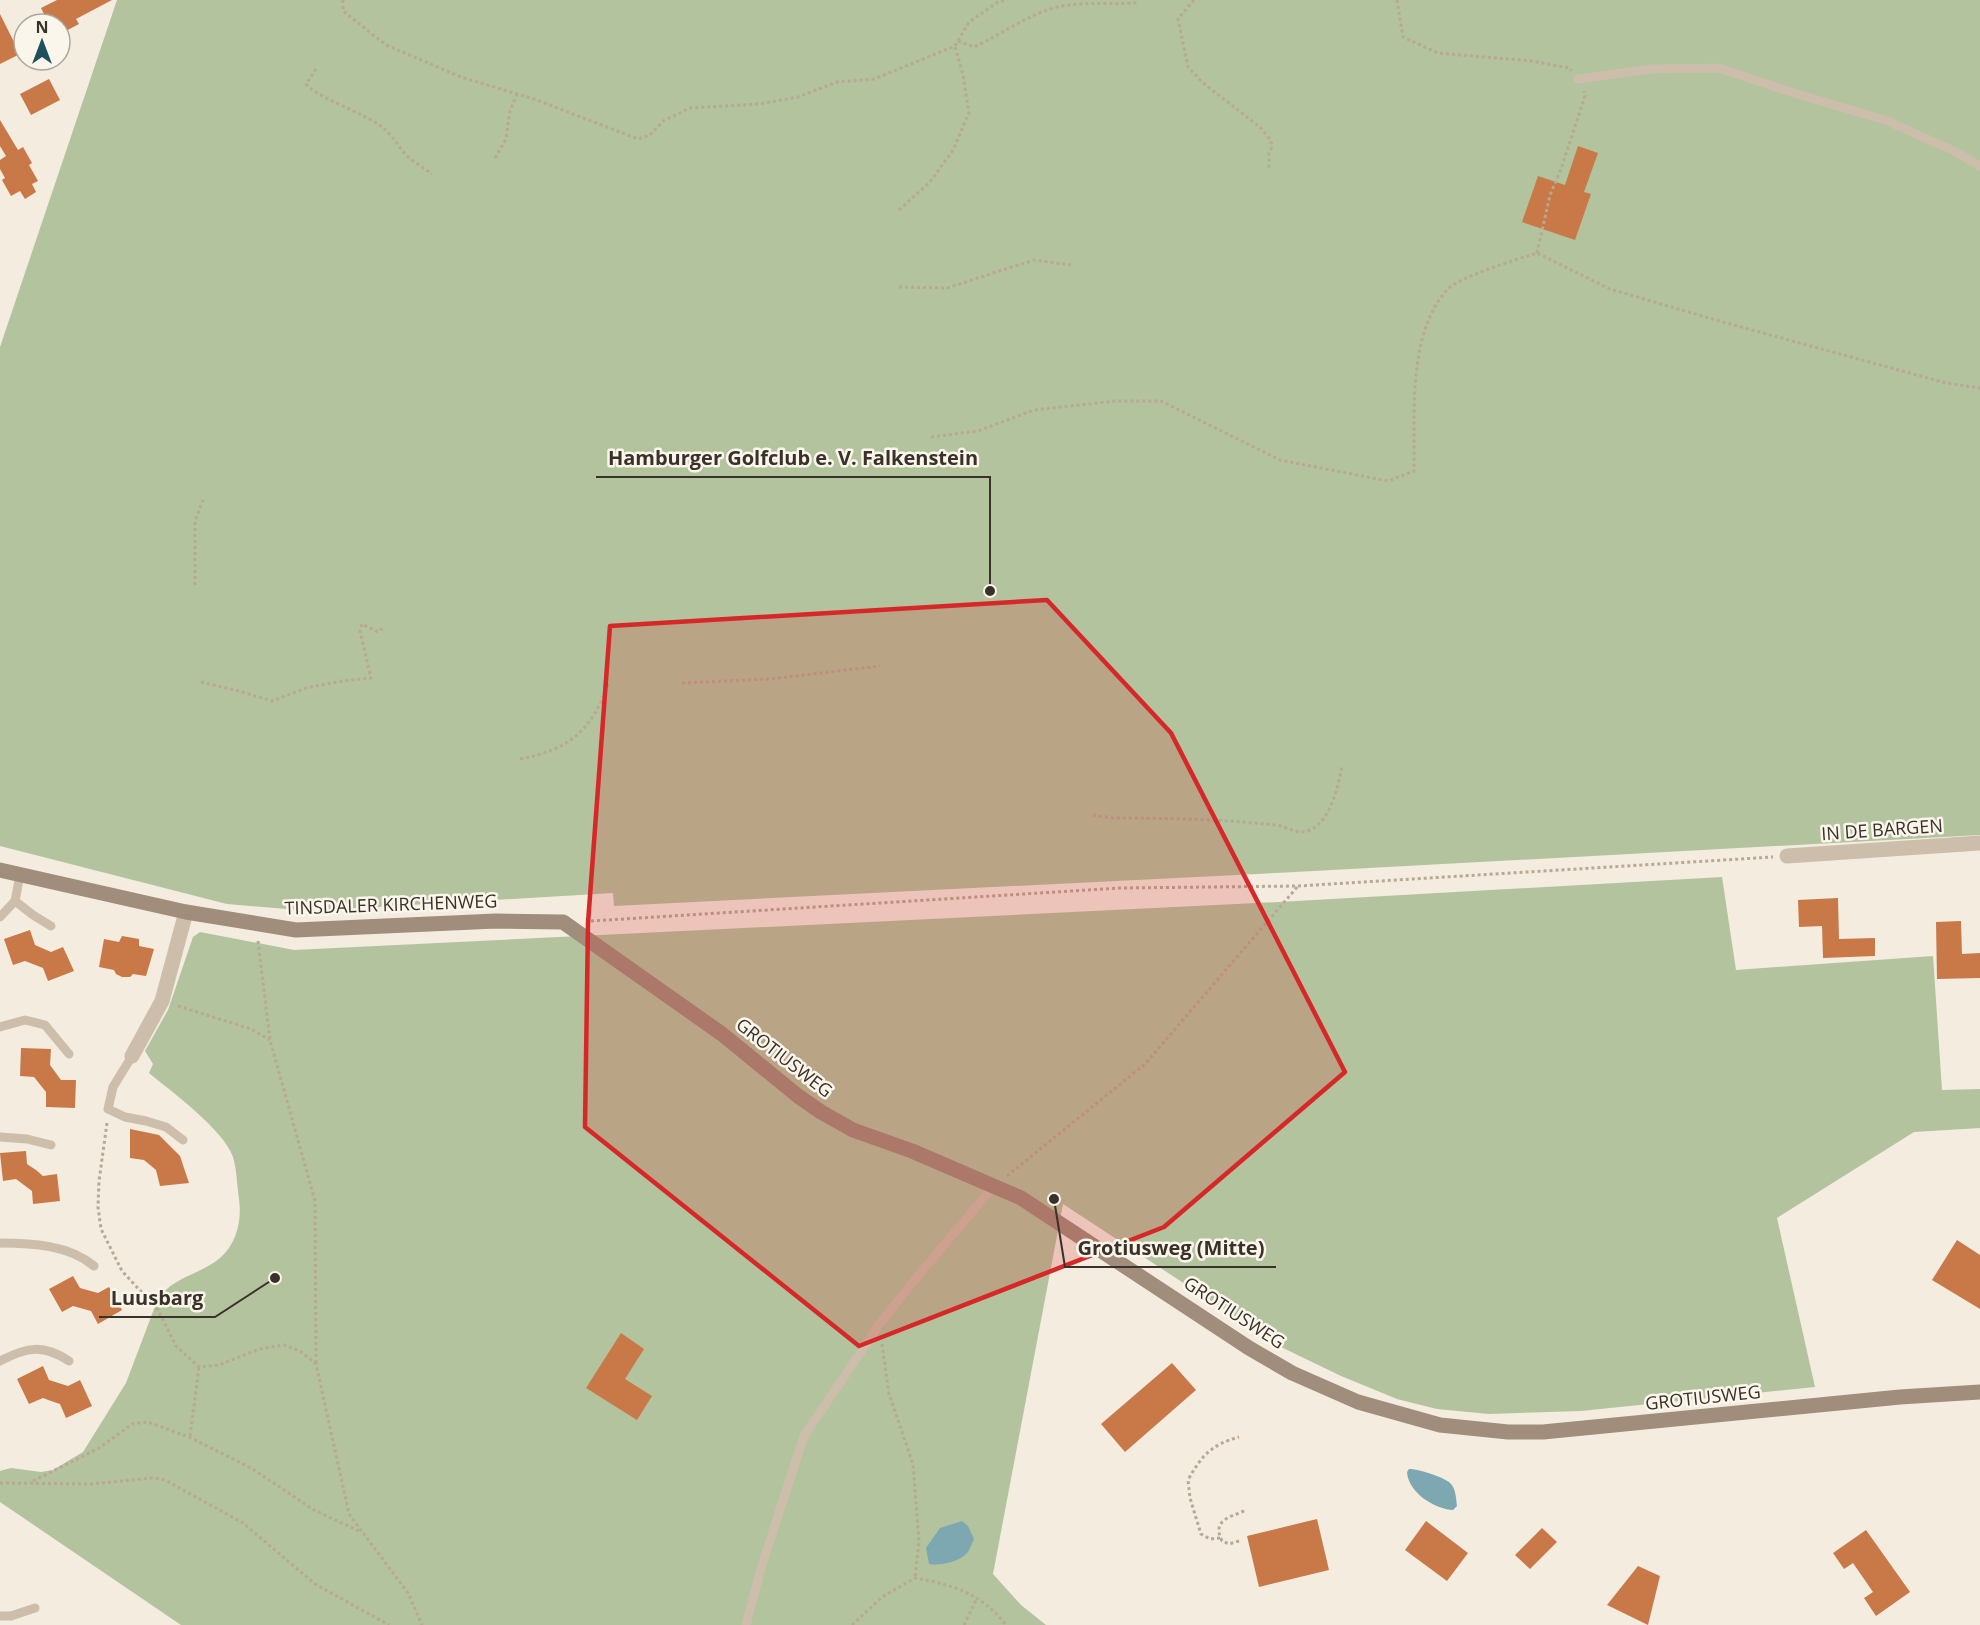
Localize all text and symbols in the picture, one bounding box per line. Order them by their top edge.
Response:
north arrow [12,12,72,72]
text: N [35,16,49,38]
callout: Hamburger Golfclub e. V. Falkenstein [596,439,990,477]
text: Hamburger Golfclub e. V. Falkenstein [608,444,978,471]
street label: IN DE BARGEN [1820,813,1944,845]
street label: TINSDALER KIRCHENWEG [284,888,498,920]
street label: GROTIUSWEG [732,1012,838,1102]
callout: Grotiusweg (Mitte) [1065,1229,1276,1267]
text: Grotiusweg (Mitte) [1078,1234,1264,1261]
street label: GROTIUSWEG [1179,1271,1290,1354]
callout: Luusbarg [99,1279,215,1317]
text: Luusbarg [111,1284,204,1311]
street label: GROTIUSWEG [1644,1379,1762,1415]

